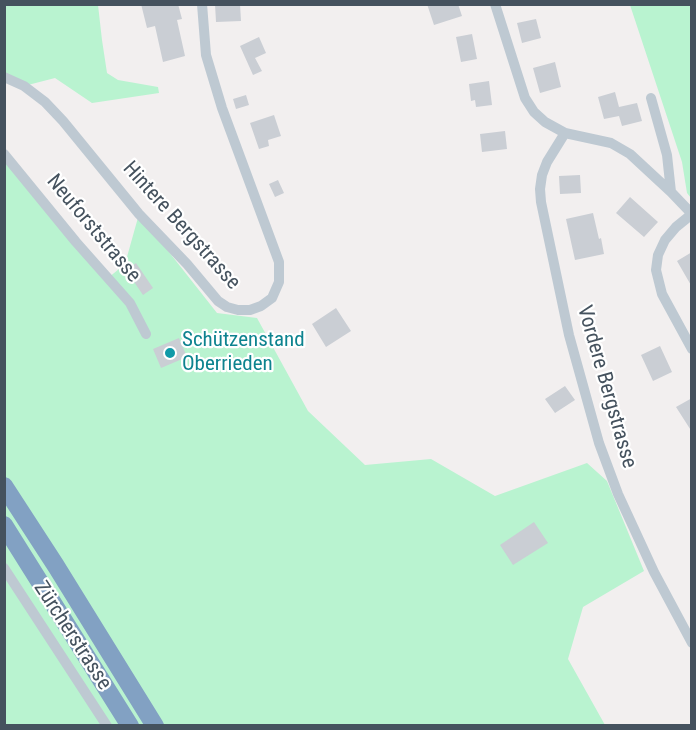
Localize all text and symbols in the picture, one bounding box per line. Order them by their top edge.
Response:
street label: Hintere Bergstrasse [117,157,245,295]
street label: Neuforststrasse [41,170,145,288]
street label: Vordere Bergstrasse [571,303,641,471]
place label: Schützenstand Oberrieden [182,328,305,378]
marker: Schützenstand Oberrieden [163,346,177,360]
street label: Zürcherstrasse [28,577,116,695]

